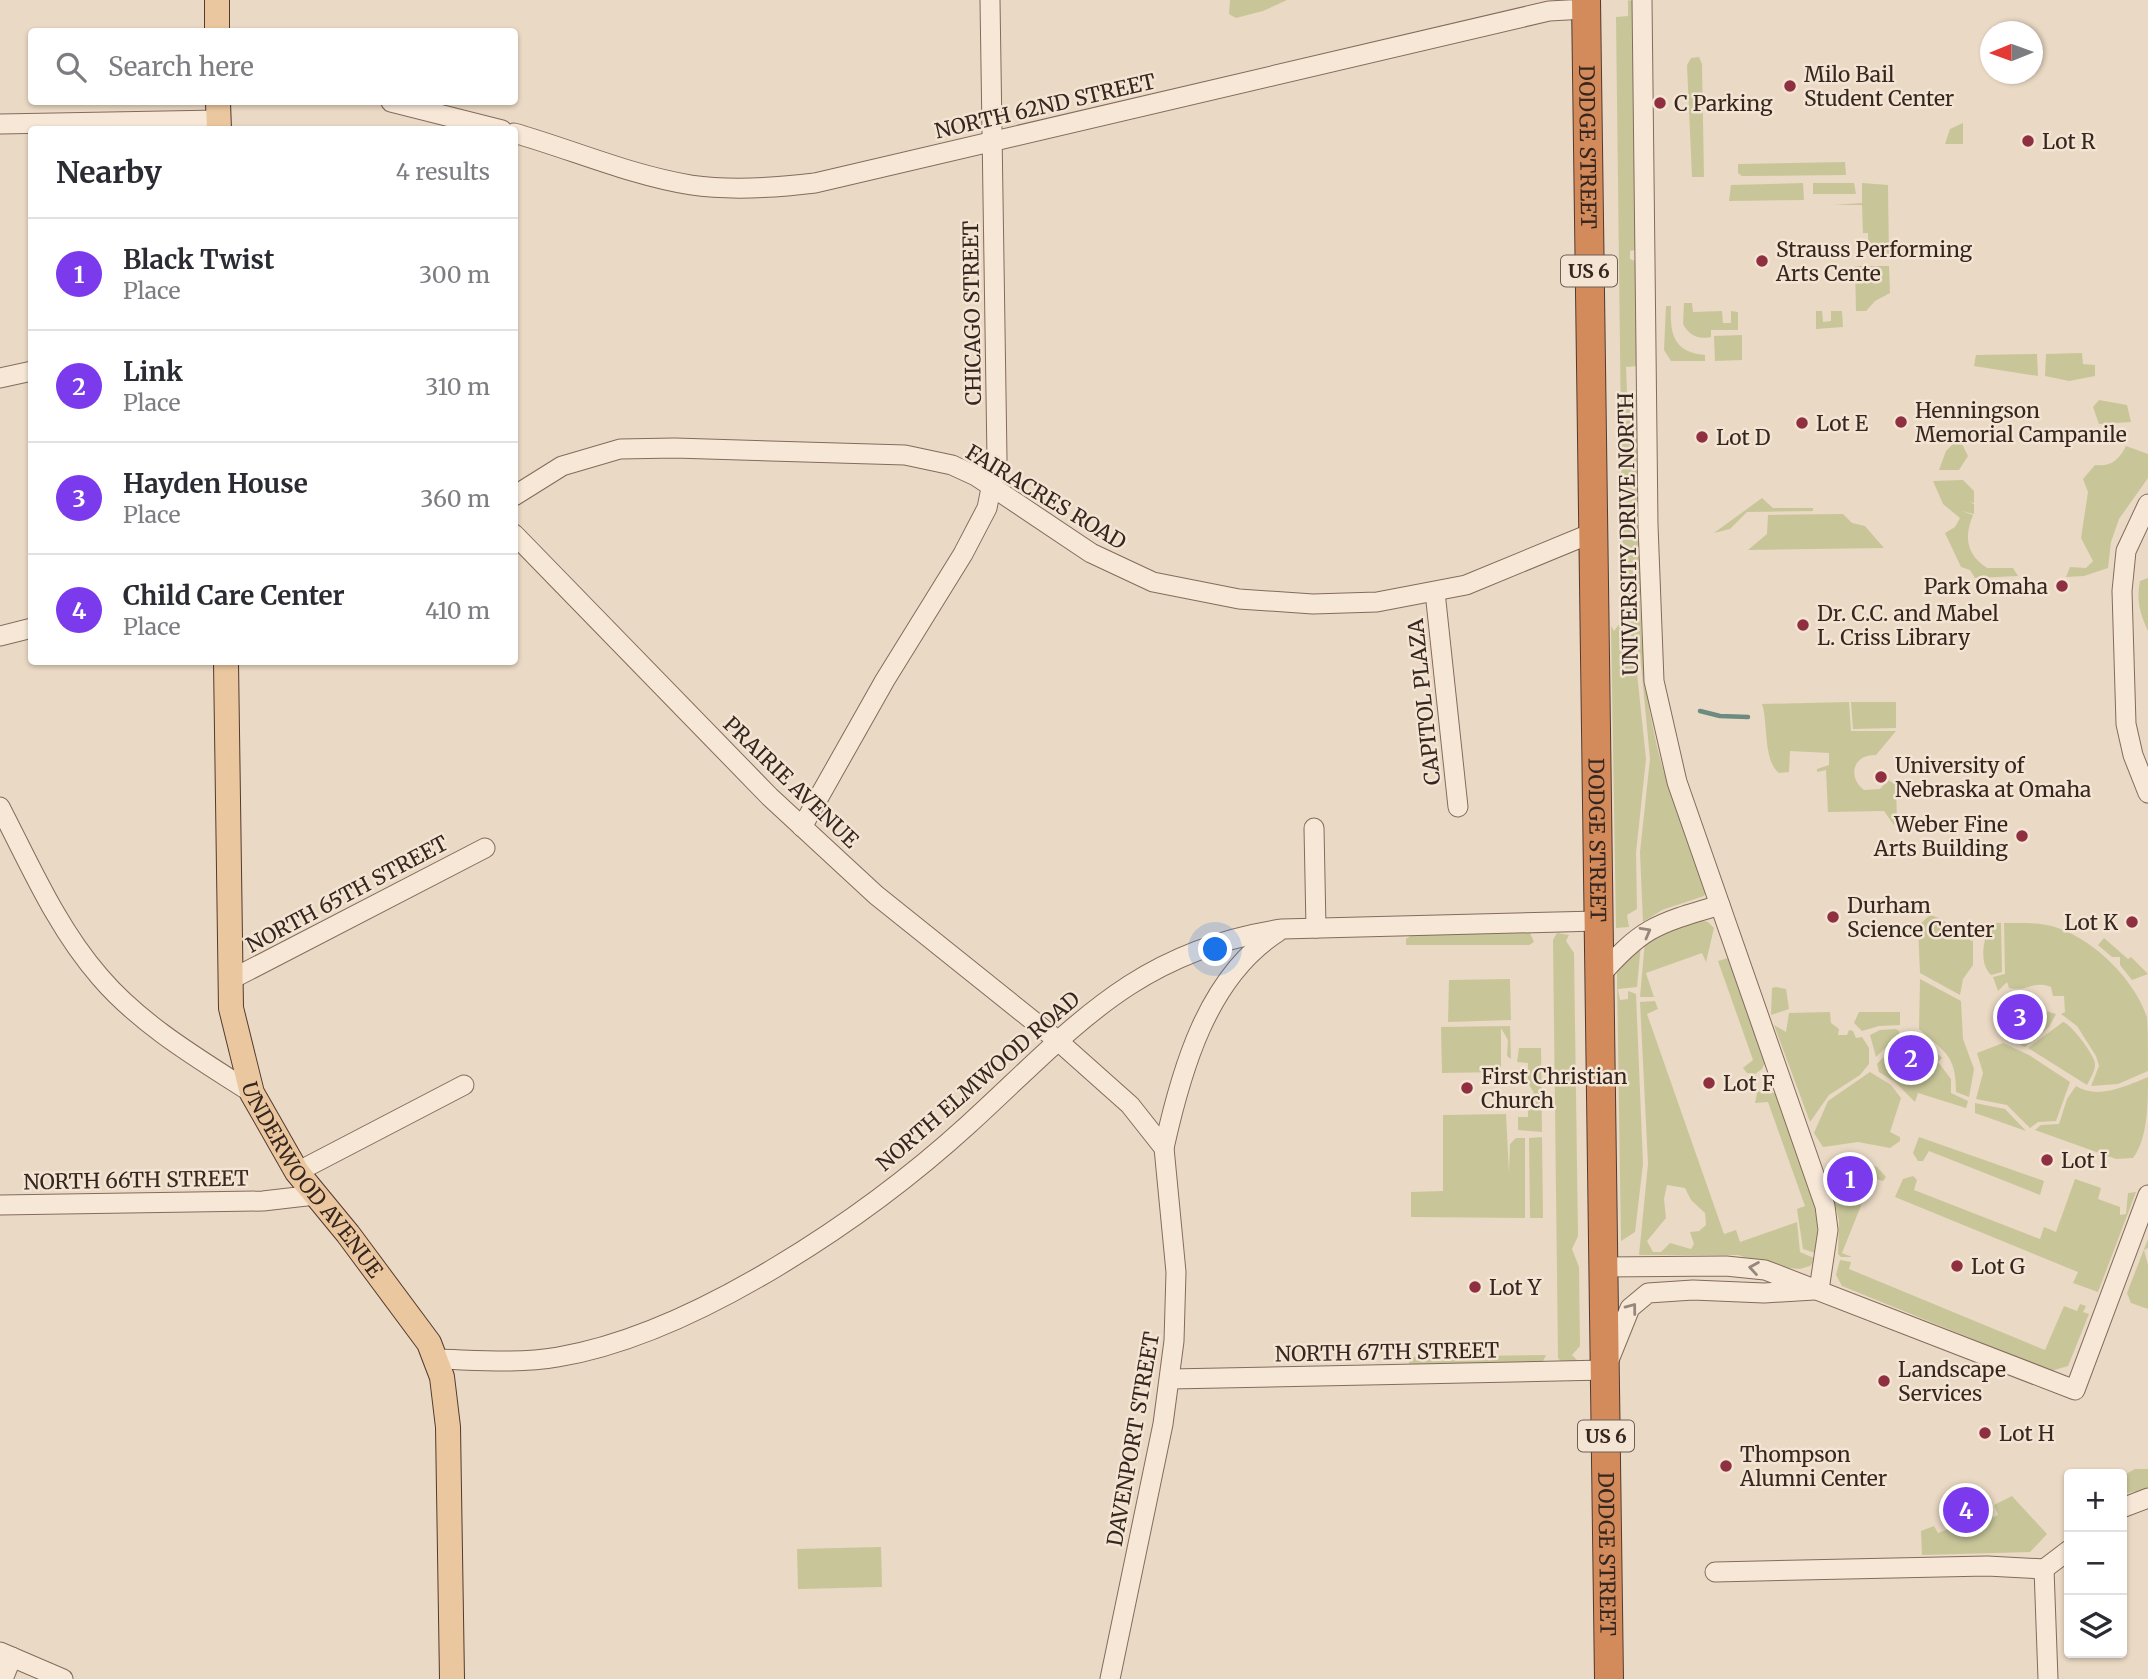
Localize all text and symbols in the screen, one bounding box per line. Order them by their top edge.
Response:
north arrow [1980,21,2043,84]
search box [28,28,518,105]
icon: search [52,48,90,86]
text: Search here [108,50,254,83]
place label: Milo Bail Student Center [1804,61,1954,112]
street label: DODGE STREET [1573,65,1603,230]
street label: NORTH 62ND STREET [932,67,1158,145]
marker: Milo Bail Student Center [1782,78,1798,94]
place label: C Parking [1674,90,1773,117]
marker: C Parking [1652,95,1668,111]
place label: Lot R [2042,128,2096,155]
marker: Lot R [2020,133,2036,149]
text: Nearby [56,153,162,191]
text: 4 results [396,157,490,186]
street label: CHICAGO STREET [957,220,987,406]
place label: Strauss Performing Arts Cente [1775,236,1973,287]
text: Black Twist [123,243,275,276]
marker: Strauss Performing Arts Cente [1754,253,1770,269]
road number: US 6 [1561,256,1617,286]
text: 1 [74,260,84,289]
text: 300 m [419,260,490,289]
text: Place [123,276,180,305]
text: Link [123,355,183,388]
text: 2 [72,372,86,401]
text: 310 m [425,372,490,401]
text: Place [123,388,180,417]
street label: UNIVERSITY DRIVE NORTH [1612,392,1644,676]
place label: Henningson Memorial Campanile [1915,397,2127,448]
place label: Lot E [1816,410,1869,437]
marker: Henningson Memorial Campanile [1893,414,1909,430]
marker: Lot E [1794,415,1810,431]
place label: Lot D [1716,424,1771,451]
marker: Lot D [1694,429,1710,445]
street label: FAIRACRES ROAD [961,439,1131,556]
text: Hayden House [123,467,308,500]
text: 3 [72,484,86,513]
text: 360 m [420,484,490,513]
text: Place [123,500,180,529]
place label: Park Omaha [1924,573,2048,600]
marker: Park Omaha [2054,578,2070,594]
text: Child Care Center [123,579,345,612]
text: 4 [72,596,86,625]
text: 410 m [425,596,490,625]
place label: Dr. C.C. and Mabel L. Criss Library [1817,600,1999,651]
text: Place [123,612,180,641]
street label: CAPITOL PLAZA [1402,617,1446,787]
marker: Dr. C.C. and Mabel L. Criss Library [1795,617,1811,633]
street label: PRAIRIE AVENUE [718,711,865,854]
place label: University of Nebraska at Omaha [1895,752,2091,803]
street label: DODGE STREET [1583,758,1612,923]
marker: University of Nebraska at Omaha [1873,769,1889,785]
place label: Weber Fine Arts Building [1873,811,2008,862]
marker: Weber Fine Arts Building [2014,828,2030,844]
street label: NORTH 65TH STREET [241,829,453,959]
place label: Durham Science Center [1847,892,1994,943]
marker: Durham Science Center [1825,909,1841,925]
place label: Lot K [2064,909,2119,936]
marker: Lot K [2124,914,2140,930]
one-way arrow [1638,927,1651,940]
your location [1198,932,1232,966]
street label: NORTH ELMWOOD ROAD [871,985,1085,1177]
pin: 3 [1997,991,2043,1043]
pin: 2 [1888,1032,1934,1084]
place label: First Christian Church [1481,1063,1627,1114]
place label: Lot F [1723,1070,1775,1097]
marker: Lot F [1701,1075,1717,1091]
street label: UNDERWOOD AVENUE [236,1079,390,1283]
marker: First Christian Church [1459,1080,1475,1096]
place label: Lot I [2061,1147,2108,1174]
marker: Lot I [2039,1152,2055,1168]
pin: 1 [1827,1153,1873,1205]
street label: NORTH 66TH STREET [23,1165,249,1195]
place label: Lot G [1971,1253,2025,1280]
marker: Lot G [1949,1258,1965,1274]
one-way arrow [1748,1261,1760,1276]
place label: Lot Y [1489,1274,1542,1301]
marker: Lot Y [1467,1279,1483,1295]
one-way arrow [1624,1303,1636,1315]
street label: DAVENPORT STREET [1101,1329,1165,1548]
street label: NORTH 67TH STREET [1275,1337,1500,1367]
place label: Landscape Services [1898,1356,2006,1407]
marker: Landscape Services [1876,1373,1892,1389]
road number: US 6 [1578,1420,1634,1452]
place label: Lot H [1999,1420,2055,1447]
marker: Lot H [1977,1425,1993,1441]
place label: Thompson Alumni Center [1739,1441,1887,1492]
marker: Thompson Alumni Center [1718,1458,1734,1474]
map controls [2064,1469,2127,1658]
button: + [2064,1469,2127,1532]
street label: DODGE STREET [1593,1472,1622,1637]
pin: 4 [1943,1484,1989,1536]
button: − [2064,1532,2127,1595]
button: layers [2064,1595,2127,1658]

